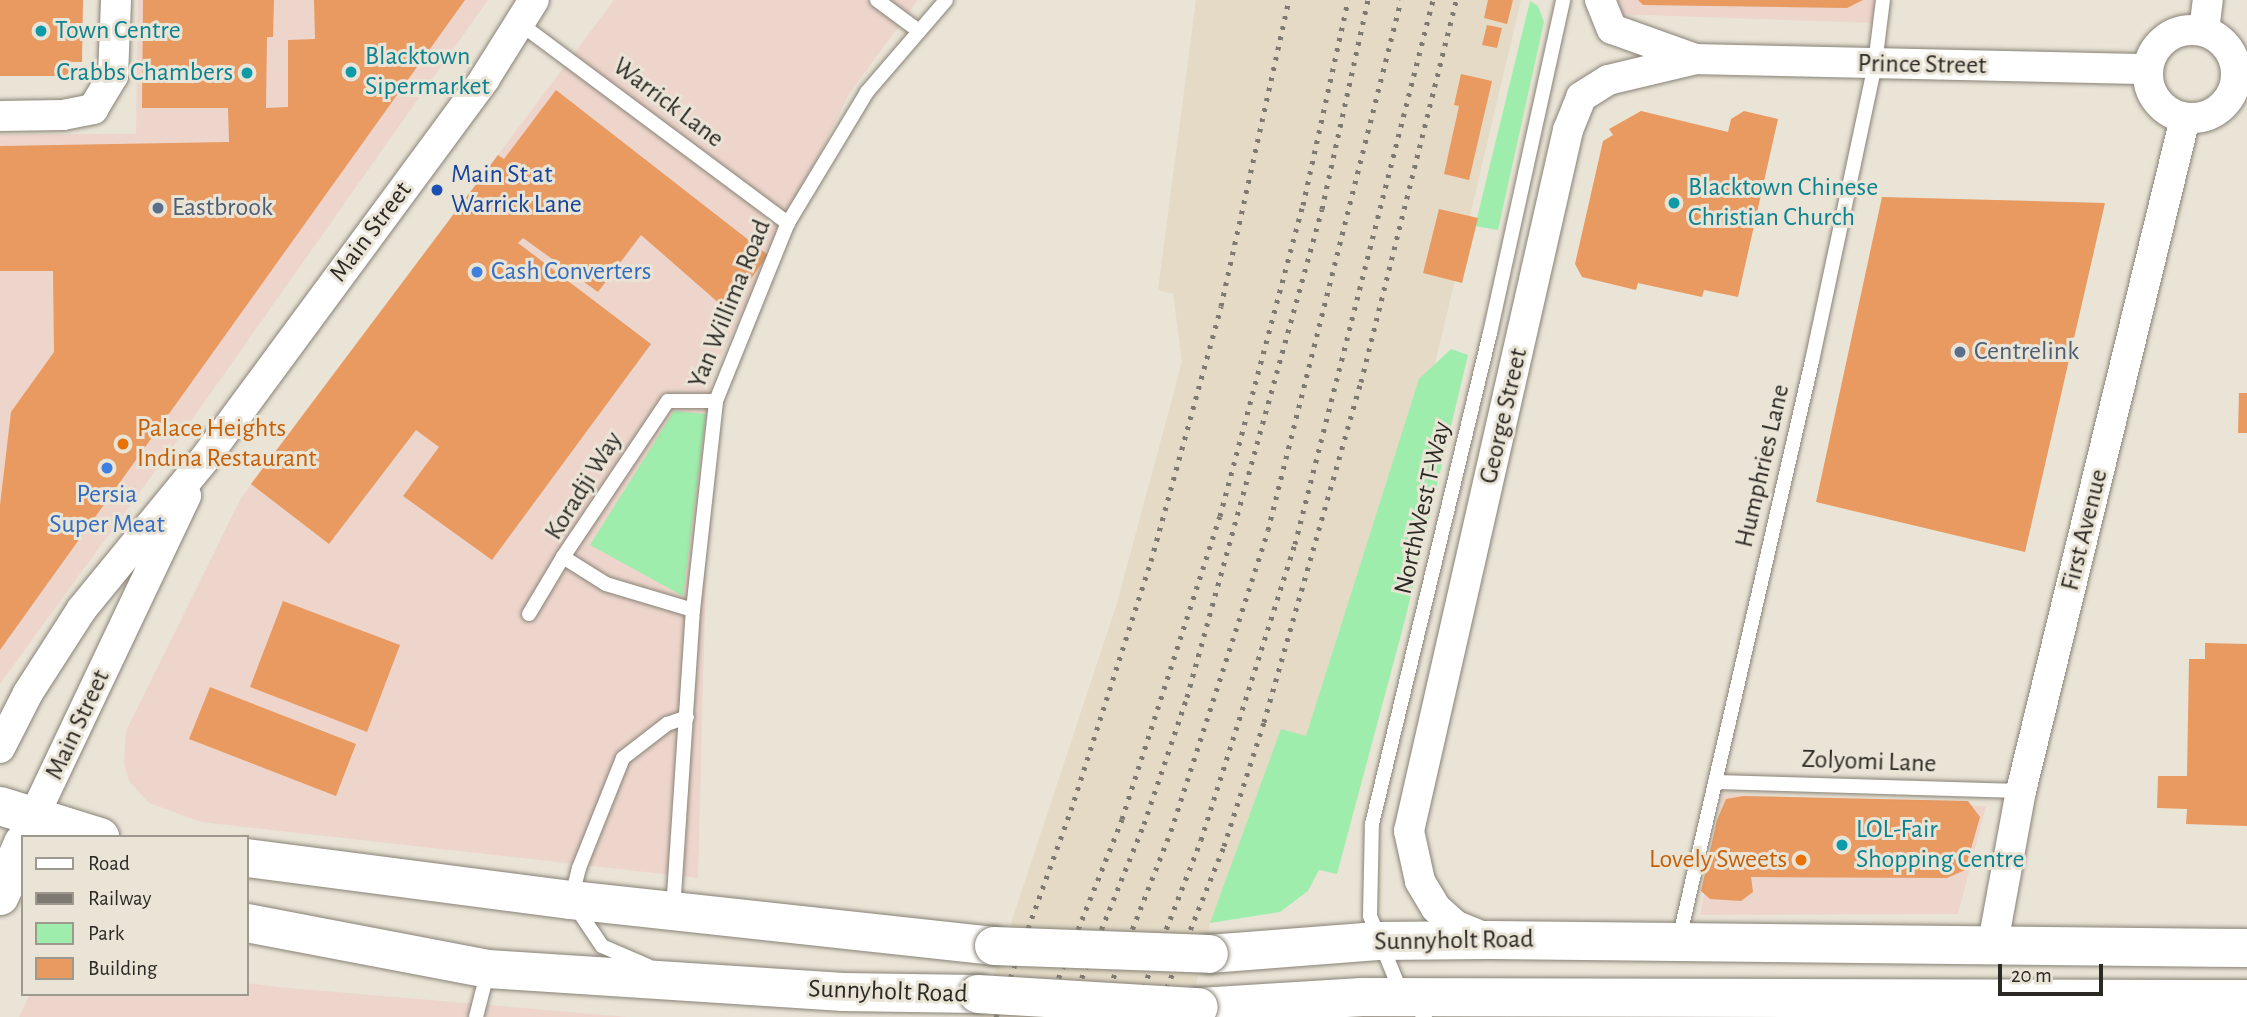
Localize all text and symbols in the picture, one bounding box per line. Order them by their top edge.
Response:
place label: Town Centre [55,15,181,47]
marker: Town Centre [33,23,49,39]
place label: Blacktown Sipermarket [365,41,490,102]
street label: Prince Street [1857,48,1987,82]
street label: Warrick Lane [606,51,730,155]
place label: Crabbs Chambers [56,57,233,89]
marker: Blacktown Sipermarket [343,64,359,80]
marker: Crabbs Chambers [239,65,255,81]
place label: Main St at Warrick Lane [451,159,582,220]
place label: Blacktown Chinese Christian Church [1688,172,1878,234]
street label: Main Street [323,176,419,288]
marker: Main St at Warrick Lane [429,182,445,198]
place label: Eastbrook [172,192,273,224]
marker: Blacktown Chinese Christian Church [1666,195,1682,211]
marker: Eastbrook [150,200,166,216]
street label: Yan Willima Road [682,215,778,393]
place label: Cash Converters [491,256,651,288]
marker: Cash Converters [469,264,485,280]
place label: Centrelink [1974,336,2079,368]
marker: Centrelink [1952,344,1968,360]
street label: George Street [1473,345,1535,487]
street label: Humphries Lane [1729,381,1797,551]
place label: Palace Heights Indina Restaurant [137,413,317,474]
street label: NorthWest T-Way [1388,419,1458,597]
street label: Koradji Way [539,426,629,546]
marker: Palace Heights Indina Restaurant [115,436,131,452]
marker: Persia Super Meat [99,460,115,476]
street label: First Avenue [2055,466,2115,594]
place label: Persia Super Meat [49,479,165,540]
street label: Main Street [39,665,117,785]
street label: Zolyomi Lane [1801,744,1937,780]
place label: LOL-Fair Shopping Centre [1856,814,2024,876]
legend [21,835,248,996]
marker: LOL-Fair Shopping Centre [1834,837,1850,853]
place label: Lovely Sweets [1649,844,1787,876]
marker: Lovely Sweets [1793,852,1809,868]
text: Road [88,853,130,874]
text: Railway [88,888,151,909]
text: Park [88,923,124,944]
street label: Sunnyholt Road [1374,924,1534,958]
scale bar [2002,950,2107,994]
text: Building [88,958,157,979]
text: 20 m [2011,965,2052,986]
street label: Sunnyholt Road [808,974,968,1010]

